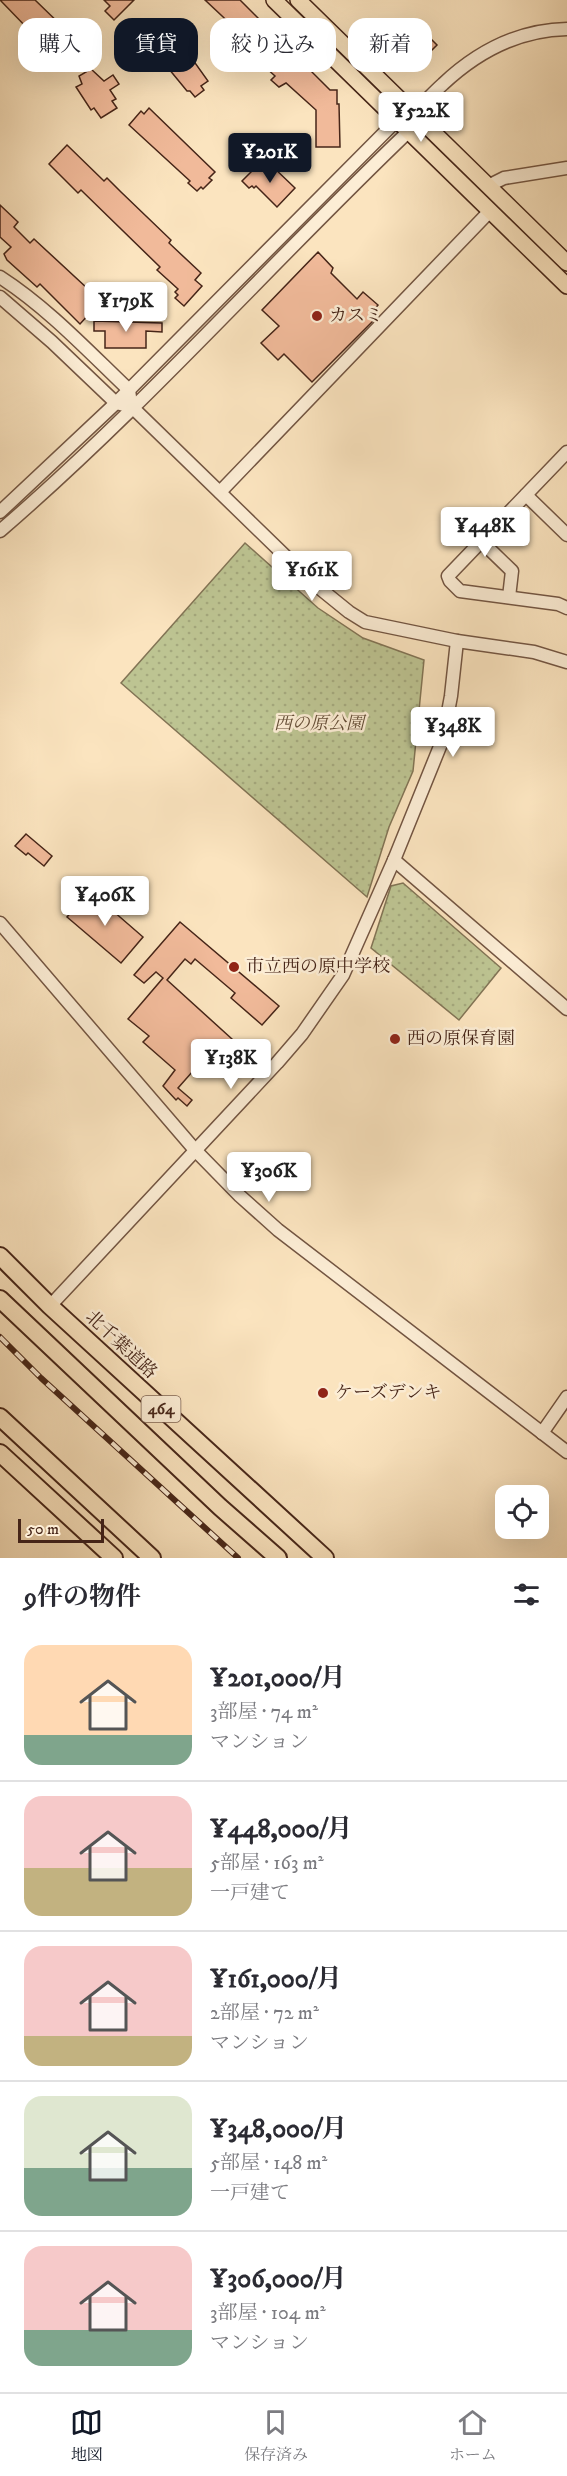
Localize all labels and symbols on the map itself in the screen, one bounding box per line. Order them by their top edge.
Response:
pin: ¥522K [379,92,463,143]
pin: ¥201K [228,133,312,184]
pin: ¥179K [84,282,168,333]
place label: カスミ [329,305,383,327]
marker: カスミ [310,309,324,323]
pin: ¥448K [443,507,527,558]
pin: ¥161K [270,551,354,602]
pin: ¥348K [411,707,495,758]
park label: 西の原公園 [274,713,367,735]
pin: ¥406K [63,876,147,927]
place label: 市立西の原中学校 [246,956,390,978]
marker: 市立西の原中学校 [227,960,241,974]
place label: 西の原保育園 [407,1028,515,1050]
marker: 西の原保育園 [388,1032,402,1046]
pin: ¥138K [189,1039,273,1090]
pin: ¥306K [227,1152,311,1203]
street label: 北千葉道路 [81,1306,161,1384]
place label: ケーズデンキ [335,1382,441,1404]
marker: ケーズデンキ [316,1386,330,1400]
road number: 464 [142,1396,180,1422]
scale bar [18,1516,104,1544]

